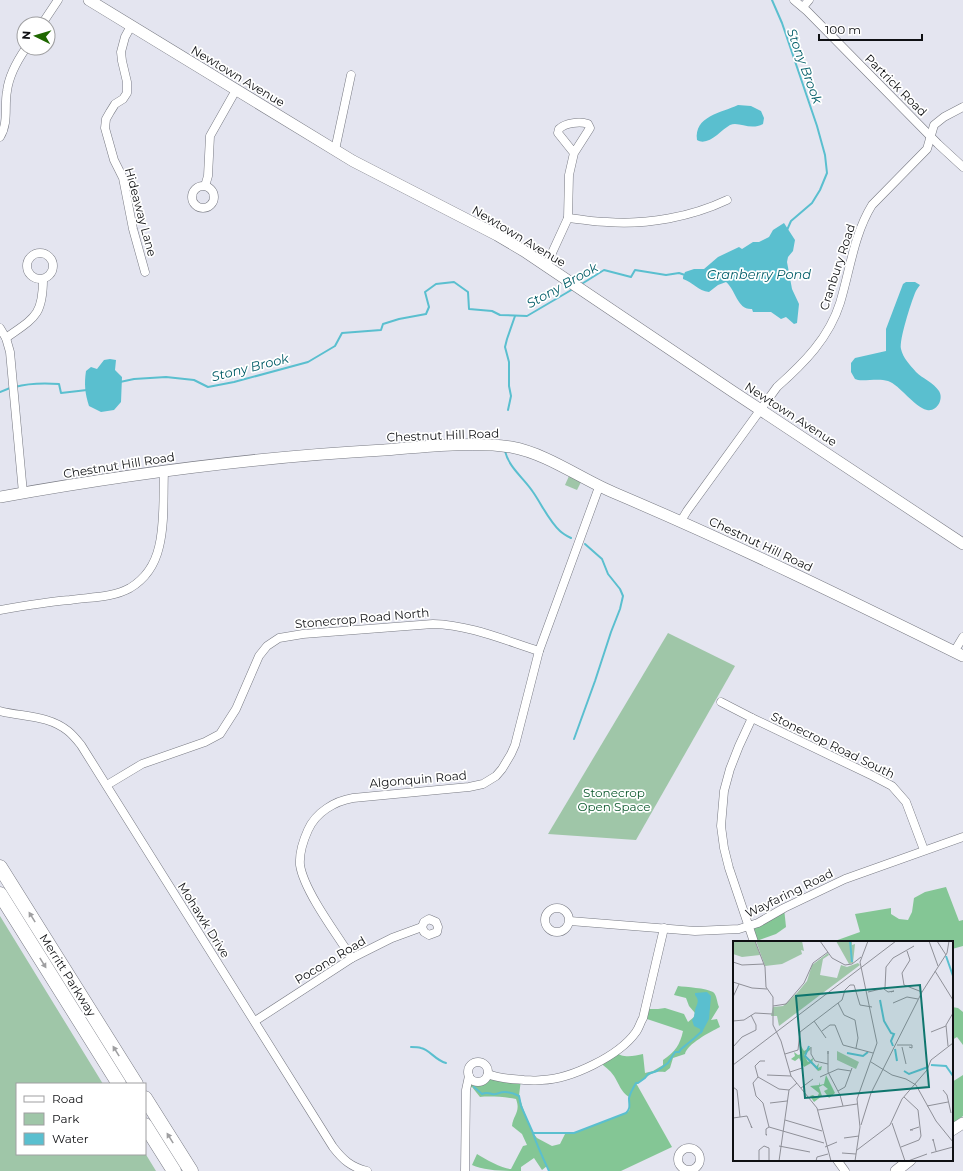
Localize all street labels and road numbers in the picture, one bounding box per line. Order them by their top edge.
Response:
street label: Newtown Avenue [188,42,288,110]
street label: Partrick Road [862,51,930,119]
street label: Hideaway Lane [122,166,160,258]
street label: Newtown Avenue [469,202,569,270]
street label: Cranbury Road [816,222,858,312]
street label: Newtown Avenue [742,379,840,449]
street label: Chestnut Hill Road [386,426,500,444]
street label: Chestnut Hill Road [62,449,176,481]
street label: Chestnut Hill Road [707,513,815,575]
street label: Stonecrop Road North [294,605,430,631]
street label: Stonecrop Road South [769,709,897,781]
street label: Algonquin Road [369,767,467,791]
street label: Wayfaring Road [743,865,835,921]
street label: Mohawk Drive [175,879,233,961]
street label: Merritt Parkway [37,931,100,1020]
street label: Pocono Road [292,933,368,987]

